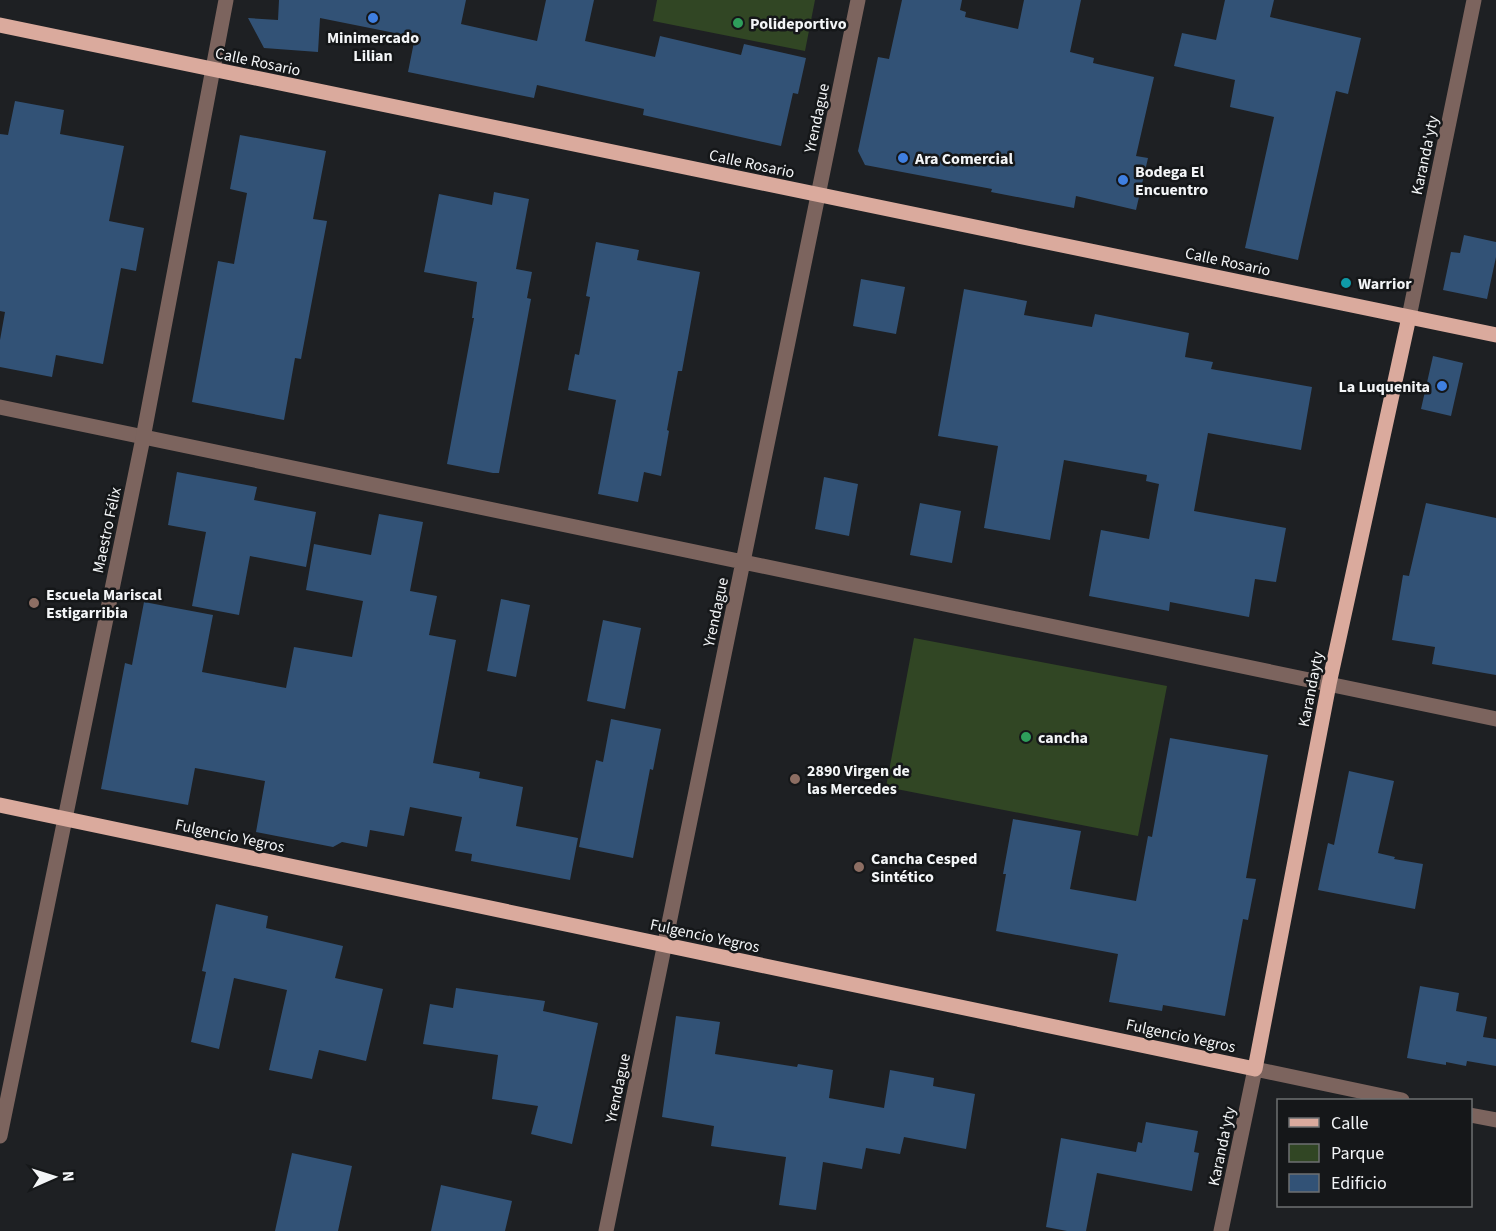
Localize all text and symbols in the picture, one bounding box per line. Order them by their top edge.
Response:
marker: Minimercado Lilian [366,11,380,25]
place label: Polideportivo [750,13,847,35]
marker: Polideportivo [731,16,745,30]
place label: Minimercado Lilian [327,27,419,67]
street label: Calle Rosario [213,42,303,82]
street label: Yrendague [799,81,835,156]
street label: Karanda'yty [1406,113,1444,197]
street label: Calle Rosario [707,144,797,184]
place label: Ara Comercial [914,148,1013,170]
marker: Ara Comercial [896,151,910,165]
place label: Bodega El Encuentro [1135,161,1208,201]
marker: Bodega El Encuentro [1116,173,1130,187]
street label: Calle Rosario [1183,242,1273,282]
place label: Warrior [1358,273,1412,295]
marker: Warrior [1339,276,1353,290]
place label: La Luquenita [1339,376,1430,398]
marker: La Luquenita [1435,379,1449,393]
street label: Maestro Félix [87,485,127,575]
street label: Yrendague [698,575,734,650]
place label: Escuela Mariscal Estigarribia [46,584,162,624]
marker: Escuela Mariscal Estigarribia [27,596,41,610]
street label: Karandayty [1293,649,1329,729]
place label: cancha [1038,727,1088,749]
marker: cancha [1019,730,1033,744]
place label: 2890 Virgen de las Mercedes [807,760,910,800]
marker: 2890 Virgen de las Mercedes [788,772,802,786]
street label: Fulgencio Yegros [173,814,287,858]
place label: Cancha Cesped Sintético [871,848,977,888]
marker: Cancha Cesped Sintético [852,860,866,874]
street label: Fulgencio Yegros [648,914,762,958]
street label: Fulgencio Yegros [1124,1014,1238,1058]
street label: Yrendague [600,1051,636,1126]
legend [1277,1099,1472,1207]
street label: Karanda'yty [1203,1104,1241,1188]
text: Calle [1331,1111,1369,1136]
text: Parque [1331,1141,1384,1166]
north arrow [24,1147,84,1207]
text: N [57,1170,79,1182]
text: Edificio [1331,1171,1387,1196]

